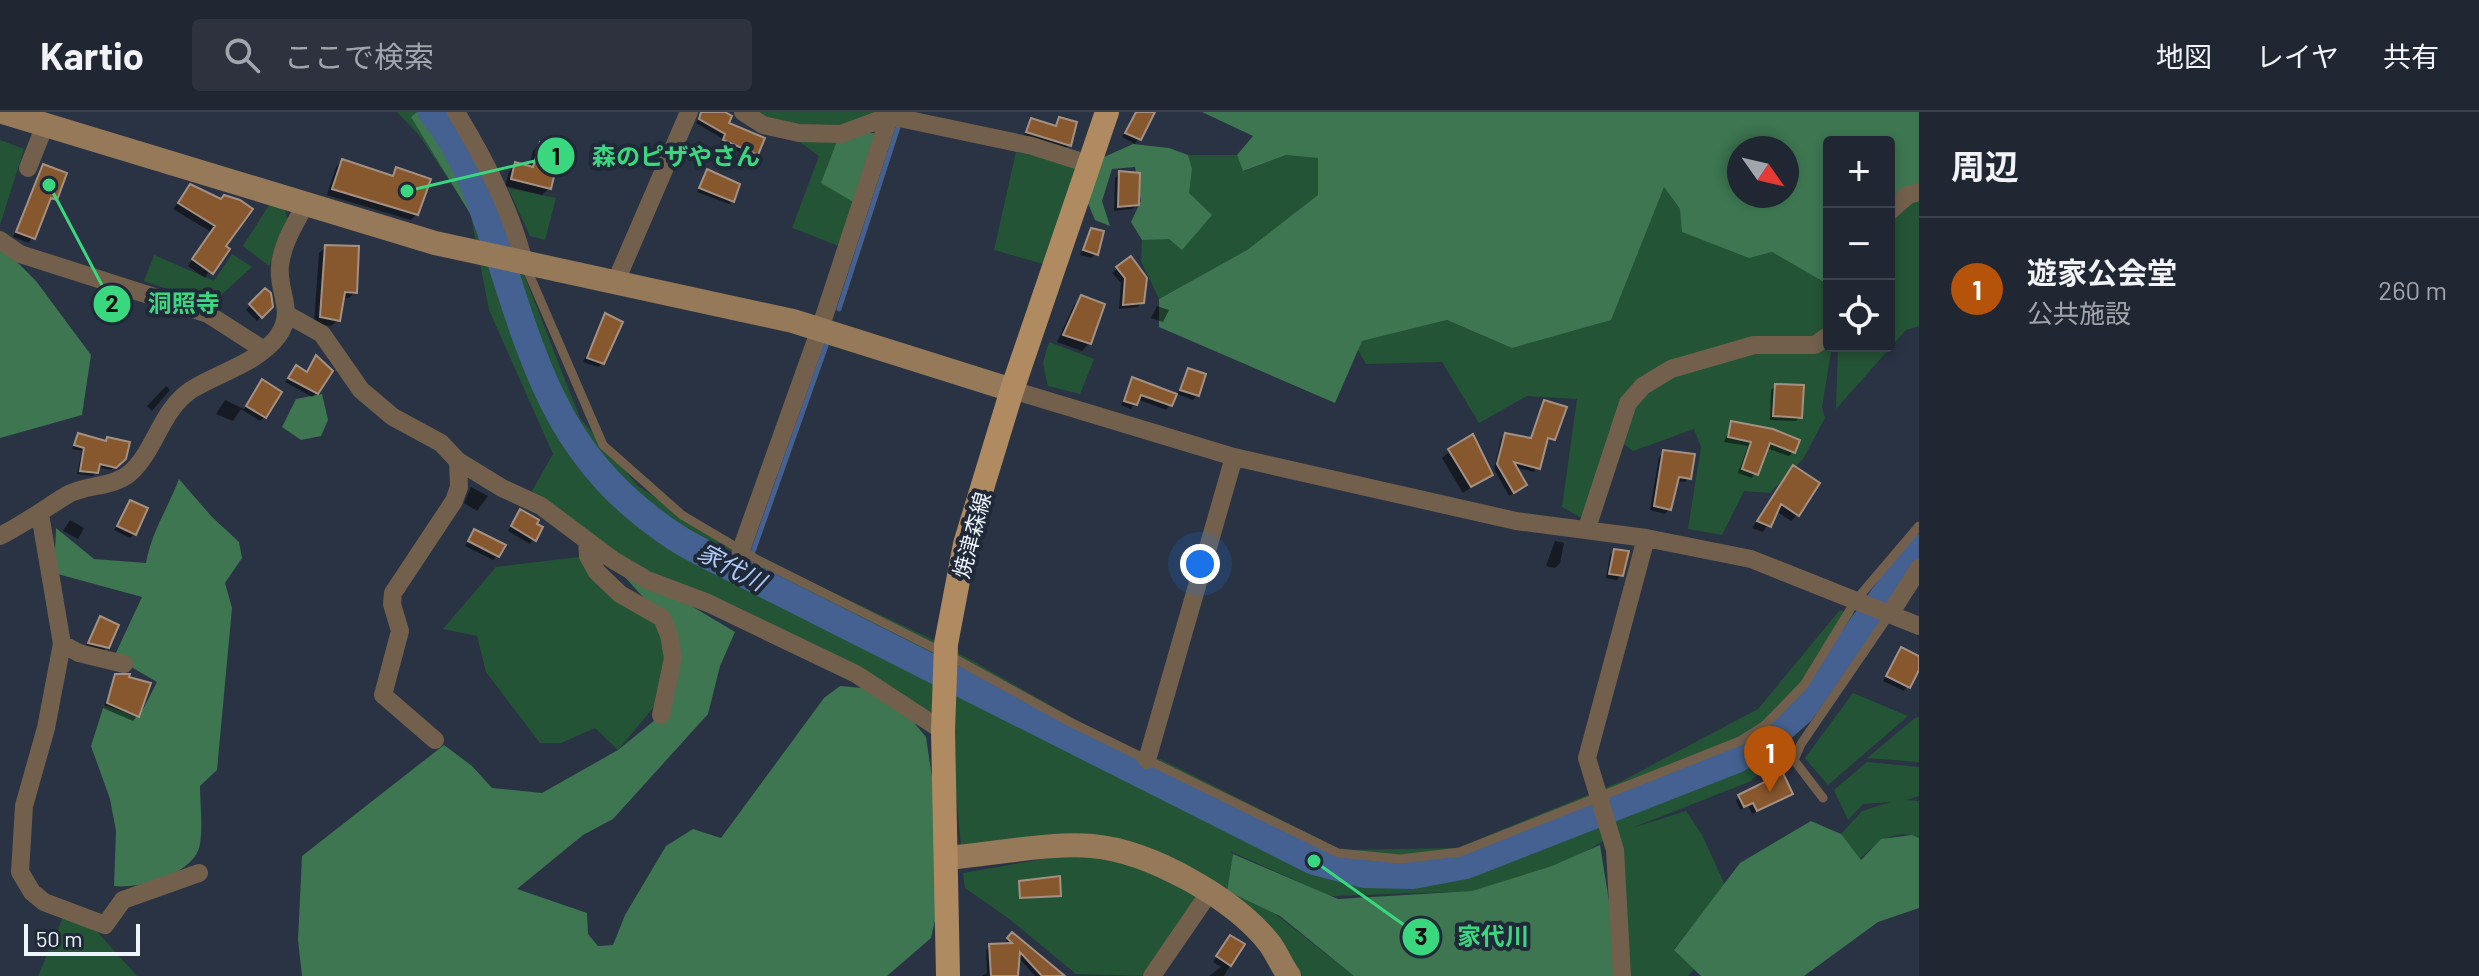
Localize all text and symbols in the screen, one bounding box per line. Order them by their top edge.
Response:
search box [192,19,752,91]
text: Kartio [40,32,144,78]
icon: search [220,33,264,77]
text: ここで検索 [284,38,434,74]
text: 地図 [2156,39,2212,73]
text: レイヤ [2256,39,2339,73]
text: 共有 [2383,39,2439,73]
callout: 森のピザやさん [536,132,776,180]
north arrow [1727,136,1799,208]
map controls [1823,136,1895,352]
button: + [1823,136,1895,208]
text: 1 [552,141,560,170]
text: 森のピザやさん [592,141,760,170]
text: 周辺 [1951,145,2019,186]
button: − [1823,208,1895,280]
text: 遊家公会堂 [2027,254,2177,290]
text: 1 [1972,274,1982,305]
text: 260 m [2378,274,2447,305]
callout: 洞照寺 [92,280,236,328]
button: locate [1823,280,1895,352]
text: 2 [105,288,119,317]
text: 洞照寺 [148,288,220,317]
text: 公共施設 [2027,297,2131,328]
street label: 焼津森線 [947,489,995,581]
water label: 家代川 [693,536,773,597]
your location [1180,544,1220,584]
pin: 1 [1744,726,1796,792]
callout: 家代川 [1401,913,1545,961]
scale bar [24,920,140,956]
text: 3 [1415,921,1427,950]
text: 家代川 [1457,921,1529,950]
text: 50 m [36,925,82,951]

